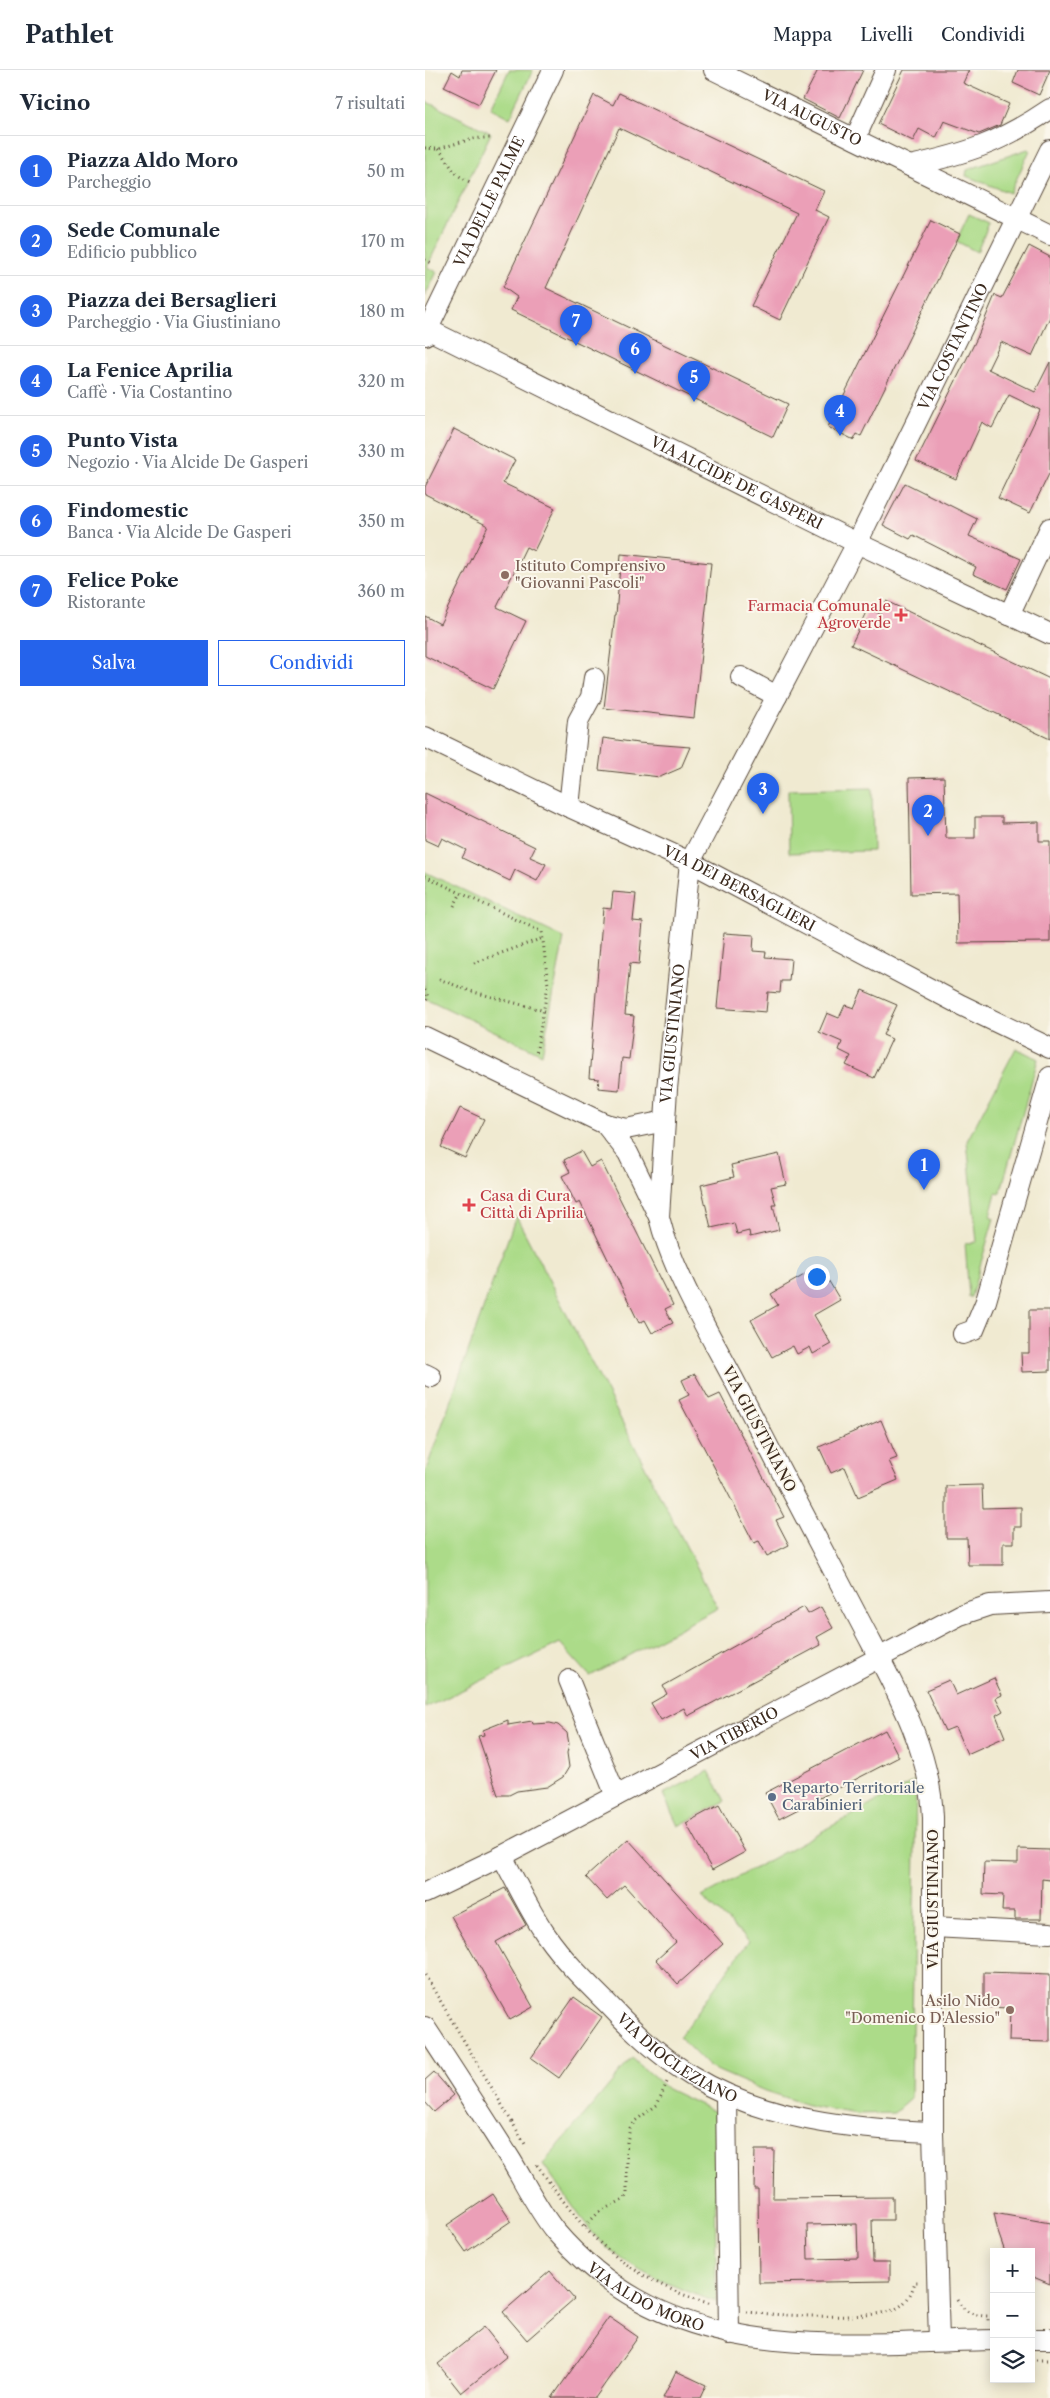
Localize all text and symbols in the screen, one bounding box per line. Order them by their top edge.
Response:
text: Pathlet [25,20,113,49]
text: Mappa [773,24,832,46]
text: Livelli [860,24,913,46]
text: Condividi [941,24,1025,46]
street label: VIA AUGUSTO [758,85,865,150]
text: Vicino [20,90,90,115]
text: 7 risultati [335,93,405,113]
street label: VIA DELLE PALME [449,133,529,271]
text: Piazza Aldo Moro [67,149,238,172]
text: 1 [32,161,40,181]
text: 50 m [367,161,405,181]
text: Parcheggio [67,172,151,192]
text: Sede Comunale [67,219,220,242]
text: 2 [31,231,41,251]
text: 170 m [361,231,405,251]
text: Edificio pubblico [67,242,197,262]
street label: VIA COSTANTINO [913,280,992,414]
text: Piazza dei Bersaglieri [67,289,277,312]
text: 3 [31,301,41,321]
text: 180 m [359,301,405,321]
pin: 7 [560,305,592,346]
text: Parcheggio · Via Giustiniano [67,312,281,332]
pin: 6 [619,333,651,374]
text: La Fenice Aprilia [67,359,233,382]
pin: 5 [678,361,710,402]
text: 4 [31,371,41,391]
text: 320 m [358,371,405,391]
text: Caffè · Via Costantino [67,382,232,402]
pin: 4 [824,395,856,436]
text: Punto Vista [67,429,178,452]
street label: VIA ALCIDE DE GASPERI [647,431,826,533]
text: 5 [32,441,40,461]
text: 330 m [358,441,405,461]
text: Negozio · Via Alcide De Gasperi [67,452,308,472]
text: Findomestic [67,499,188,522]
text: 6 [31,511,41,531]
text: 350 m [358,511,405,531]
text: Banca · Via Alcide De Gasperi [67,522,292,542]
place label: Istituto Comprensivo "Giovanni Pascoli" [515,556,666,592]
text: Felice Poke [67,569,179,592]
marker: Istituto Comprensivo "Giovanni Pascoli" [499,569,511,581]
text: 7 [32,581,40,601]
text: 360 m [358,581,405,601]
text: Ristorante [67,592,146,612]
place label: Farmacia Comunale Agroverde [747,596,891,632]
marker: Farmacia Comunale Agroverde [895,609,907,621]
button: Salva [20,640,208,686]
button: Condividi [218,640,405,686]
pin: 3 [747,773,779,814]
pin: 2 [912,795,944,836]
street label: VIA DEI BERSAGLIERI [660,841,819,935]
street label: VIA GIUSTINIANO [656,963,689,1105]
pin: 1 [908,1149,940,1190]
place label: Casa di Cura Città di Aprilia [480,1186,584,1222]
marker: Casa di Cura Città di Aprilia [462,1198,476,1212]
your location [804,1264,830,1290]
street label: VIA GIUSTINIANO [718,1362,801,1495]
street label: VIA TIBERIO [686,1702,782,1765]
place label: Reparto Territoriale Carabinieri [782,1778,924,1814]
marker: Reparto Territoriale Carabinieri [766,1791,778,1803]
street label: VIA GIUSTINIANO [923,1829,942,1970]
place label: Asilo Nido "Domenico D'Alessio" [845,1991,1000,2027]
marker: Asilo Nido "Domenico D'Alessio" [1004,2004,1016,2016]
street label: VIA DIOCLEZIANO [612,2008,740,2107]
map controls [990,2248,1035,2383]
button: + [990,2248,1035,2293]
street label: VIA ALDO MORO [583,2257,707,2335]
button: − [990,2293,1035,2338]
button: layers [990,2338,1035,2383]

